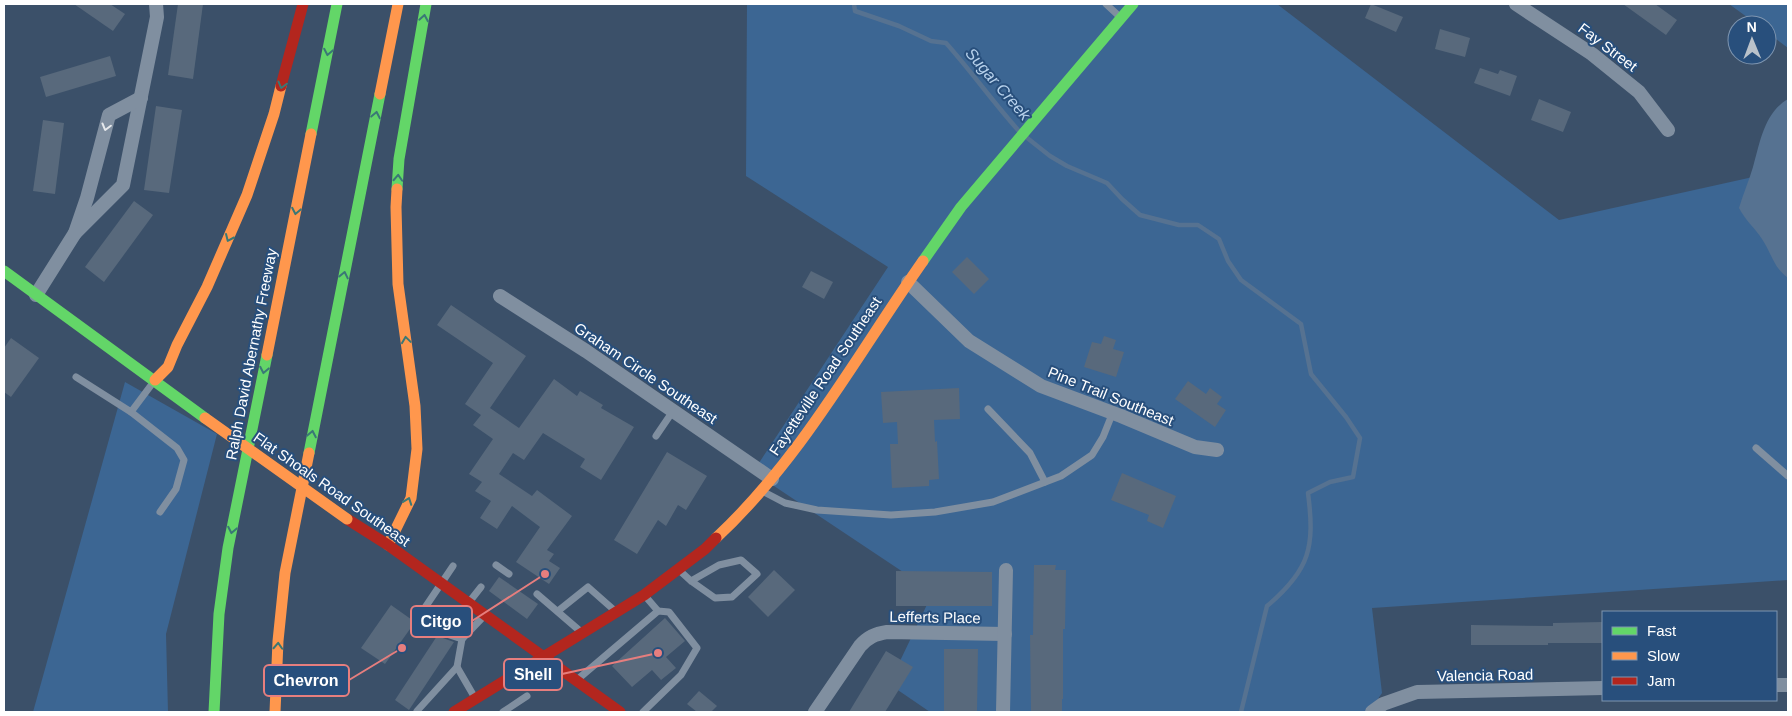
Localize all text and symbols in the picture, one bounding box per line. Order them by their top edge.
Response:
one-way arrow [418,14,428,22]
north arrow [1727,15,1777,65]
street label: Fay Street [1575,19,1641,75]
text: N [1747,19,1757,35]
water label: Sugar Creek [962,45,1035,124]
one-way arrow [323,47,333,56]
one-way arrow [277,80,288,89]
one-way arrow [371,111,381,120]
one-way arrow [101,122,112,131]
one-way arrow [392,174,403,182]
one-way arrow [291,206,301,215]
one-way arrow [224,233,235,242]
street label: Ralph David Abernathy Freeway [222,246,280,461]
one-way arrow [338,270,349,279]
street label: Fayetteville Road Southeast [765,293,885,459]
street label: Graham Circle Southeast [571,319,721,428]
one-way arrow [401,336,412,344]
street label: Pine Trail Southeast [1046,363,1177,429]
one-way arrow [259,366,269,375]
street label: Flat Shoals Road Southeast [251,428,414,550]
one-way arrow [306,430,317,438]
one-way arrow [402,497,412,506]
one-way arrow [227,525,237,534]
callout: Citgo [411,606,472,637]
street label: Lefferts Place [889,608,981,626]
legend [1602,611,1777,701]
text: Citgo [421,613,462,630]
text: Fast [1647,622,1677,639]
one-way arrow [272,642,283,650]
text: Slow [1647,647,1680,664]
callout: Shell [504,659,562,690]
callout: Chevron [264,665,349,696]
text: Shell [514,666,552,683]
street label: Valencia Road [1437,666,1533,684]
text: Chevron [274,672,338,689]
text: Jam [1647,672,1675,689]

